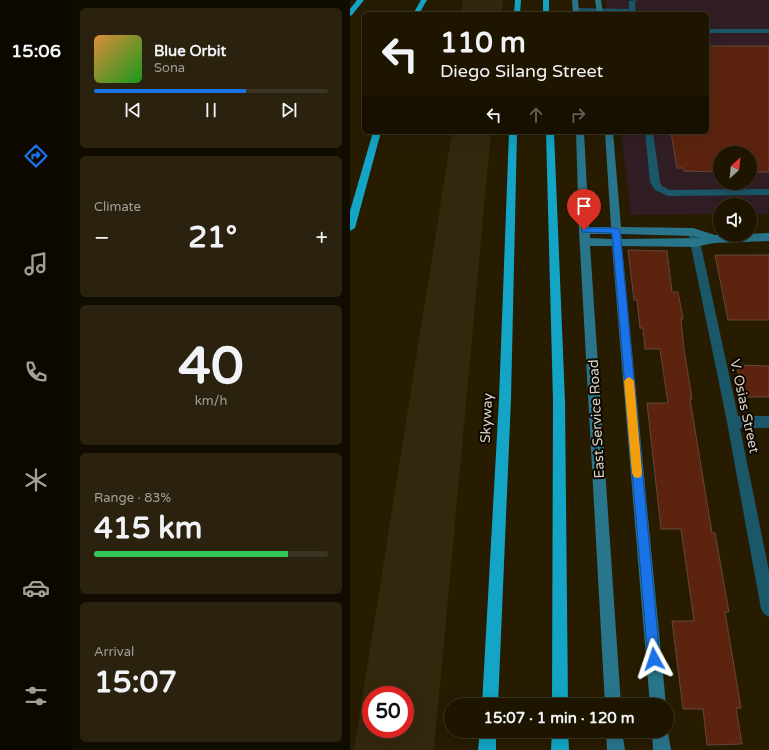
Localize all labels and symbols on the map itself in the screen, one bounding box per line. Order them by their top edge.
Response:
north arrow [713,146,757,190]
pin [567,189,601,230]
street label: V. Osias Street [726,357,763,455]
street label: East Service Road [585,359,608,479]
street label: Skyway [477,392,496,443]
position arrow [633,638,675,680]
speed limit sign: 50 [362,686,414,738]

